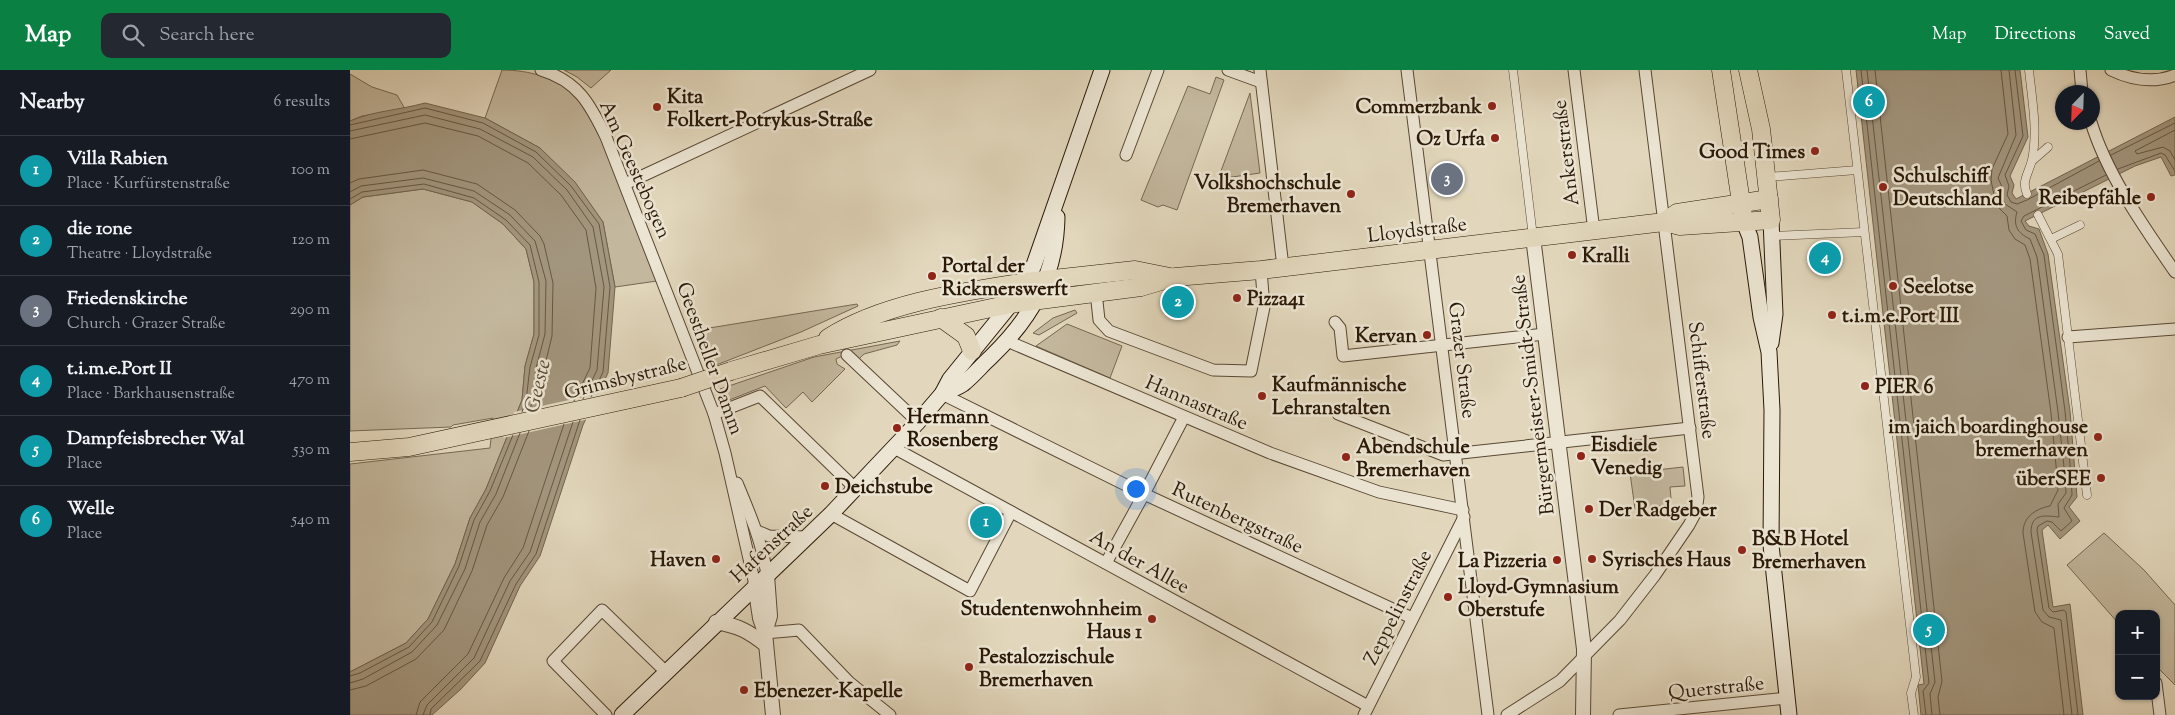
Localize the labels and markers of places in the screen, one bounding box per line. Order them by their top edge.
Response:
pin: 6 [1853,83,1885,121]
place label: Kita Folkert-Potrykus-Straße [667,84,873,136]
place label: Commerzbank [1356,94,1482,123]
marker: Commerzbank [1486,100,1498,112]
marker: Kita Folkert-Potrykus-Straße [651,101,663,113]
place label: Oz Urfa [1416,126,1486,155]
marker: Oz Urfa [1489,132,1501,144]
place label: Good Times [1699,139,1805,168]
marker: Good Times [1809,145,1821,157]
pin: 3 [1431,160,1463,198]
place label: Schulschiff Deutschland [1893,163,2003,215]
place label: Volkshochschule Bremerhaven [1194,170,1341,222]
marker: Schulschiff Deutschland [1877,181,1889,193]
place label: Reibepfähle [2039,185,2141,214]
marker: Volkshochschule Bremerhaven [1345,188,1357,200]
marker: Reibepfähle [2145,191,2157,203]
pin: 4 [1809,239,1841,277]
place label: Kralli [1582,243,1630,272]
marker: Kralli [1566,249,1578,261]
place label: Portal der Rickmerswerft [942,253,1068,305]
marker: Portal der Rickmerswerft [926,270,938,282]
place label: Seelotse [1903,274,1974,303]
marker: Seelotse [1887,280,1899,292]
pin: 2 [1162,283,1194,321]
place label: Pizza41 [1247,286,1305,315]
marker: Pizza41 [1231,292,1243,304]
place label: t.i.m.e.Port III [1842,303,1960,332]
marker: t.i.m.e.Port III [1826,309,1838,321]
place label: Kervan [1355,323,1417,352]
marker: Kervan [1421,329,1433,341]
place label: Kaufmännische Lehranstalten [1272,372,1407,424]
place label: PIER 6 [1875,374,1934,403]
marker: PIER 6 [1859,380,1871,392]
marker: Kaufmännische Lehranstalten [1256,390,1268,402]
place label: Hermann Rosenberg [907,404,998,456]
place label: im jaich boardinghouse bremerhaven [1888,414,2088,466]
marker: Hermann Rosenberg [891,422,903,434]
marker: im jaich boardinghouse bremerhaven [2092,431,2104,443]
place label: Eisdiele Venedig [1591,432,1662,484]
place label: Abendschule Bremerhaven [1356,434,1470,486]
marker: Eisdiele Venedig [1575,450,1587,462]
marker: Abendschule Bremerhaven [1340,451,1352,463]
place label: überSEE [2016,466,2092,495]
marker: überSEE [2095,472,2107,484]
place label: Deichstube [835,474,933,503]
marker: Deichstube [819,480,831,492]
place label: Der Radgeber [1599,497,1717,526]
pin: 1 [970,503,1002,541]
marker: Der Radgeber [1583,503,1595,515]
place label: B&B Hotel Bremerhaven [1752,526,1866,578]
marker: B&B Hotel Bremerhaven [1736,544,1748,556]
place label: Haven [650,547,706,576]
place label: Syrisches Haus [1602,547,1731,576]
place label: La Pizzeria [1458,548,1548,577]
marker: Haven [710,553,722,565]
marker: Syrisches Haus [1586,553,1598,565]
marker: La Pizzeria [1551,554,1563,566]
place label: Lloyd-Gymnasium Oberstufe [1458,574,1619,626]
marker: Lloyd-Gymnasium Oberstufe [1442,591,1454,603]
place label: Studentenwohnheim Haus 1 [960,596,1142,648]
pin: 5 [1913,611,1945,649]
marker: Studentenwohnheim Haus 1 [1146,613,1158,625]
place label: Pestalozzischule Bremerhaven [979,644,1114,696]
marker: Pestalozzischule Bremerhaven [963,661,975,673]
place label: Ebenezer-Kapelle [754,678,903,707]
marker: Ebenezer-Kapelle [738,684,750,696]

